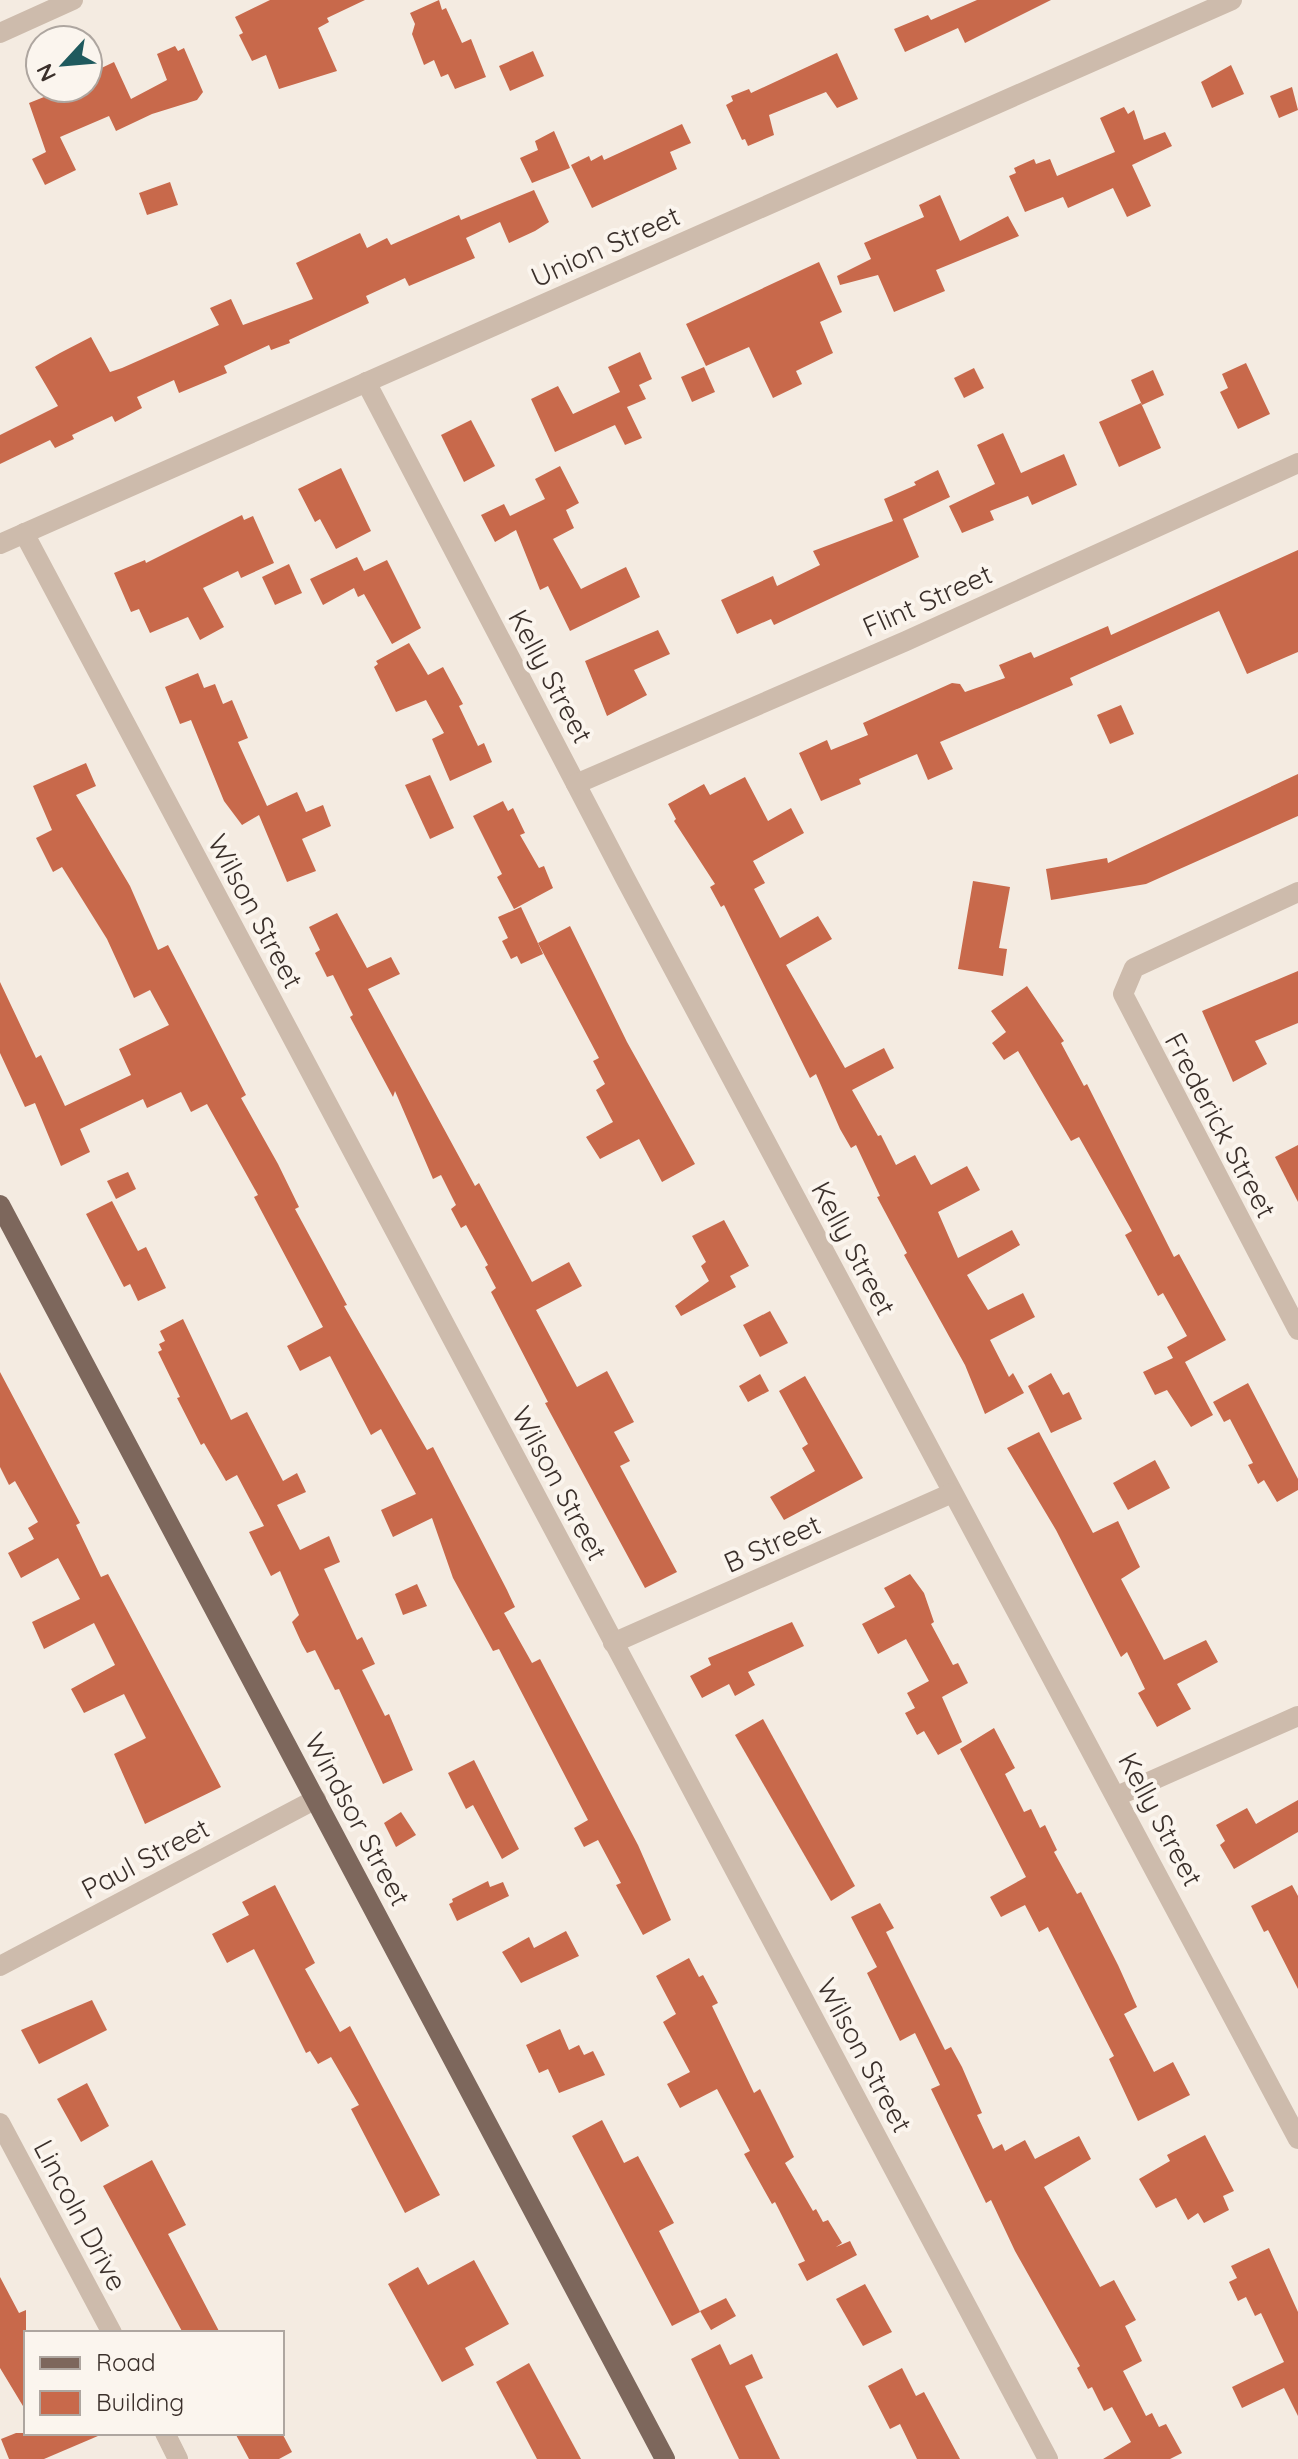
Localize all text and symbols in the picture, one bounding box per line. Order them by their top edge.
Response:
north arrow [24,24,104,104]
text: N [30,59,62,86]
street label: Union Street [525,198,685,294]
street label: Flint Street [857,556,997,644]
street label: Kelly Street [501,603,601,749]
street label: Wilson Street [201,828,311,994]
street label: Frederick Street [1157,1026,1285,1224]
street label: Kelly Street [804,1175,904,1321]
street label: Wilson Street [505,1400,615,1566]
street label: B Street [718,1506,826,1580]
street label: Windsor Street [298,1726,418,1912]
street label: Kelly Street [1111,1746,1211,1892]
street label: Paul Street [75,1810,215,1906]
street label: Wilson Street [810,1972,920,2138]
street label: Lincoln Drive [27,2133,135,2297]
legend [24,2331,284,2435]
text: Road [96,2347,156,2377]
text: Building [96,2387,184,2417]

